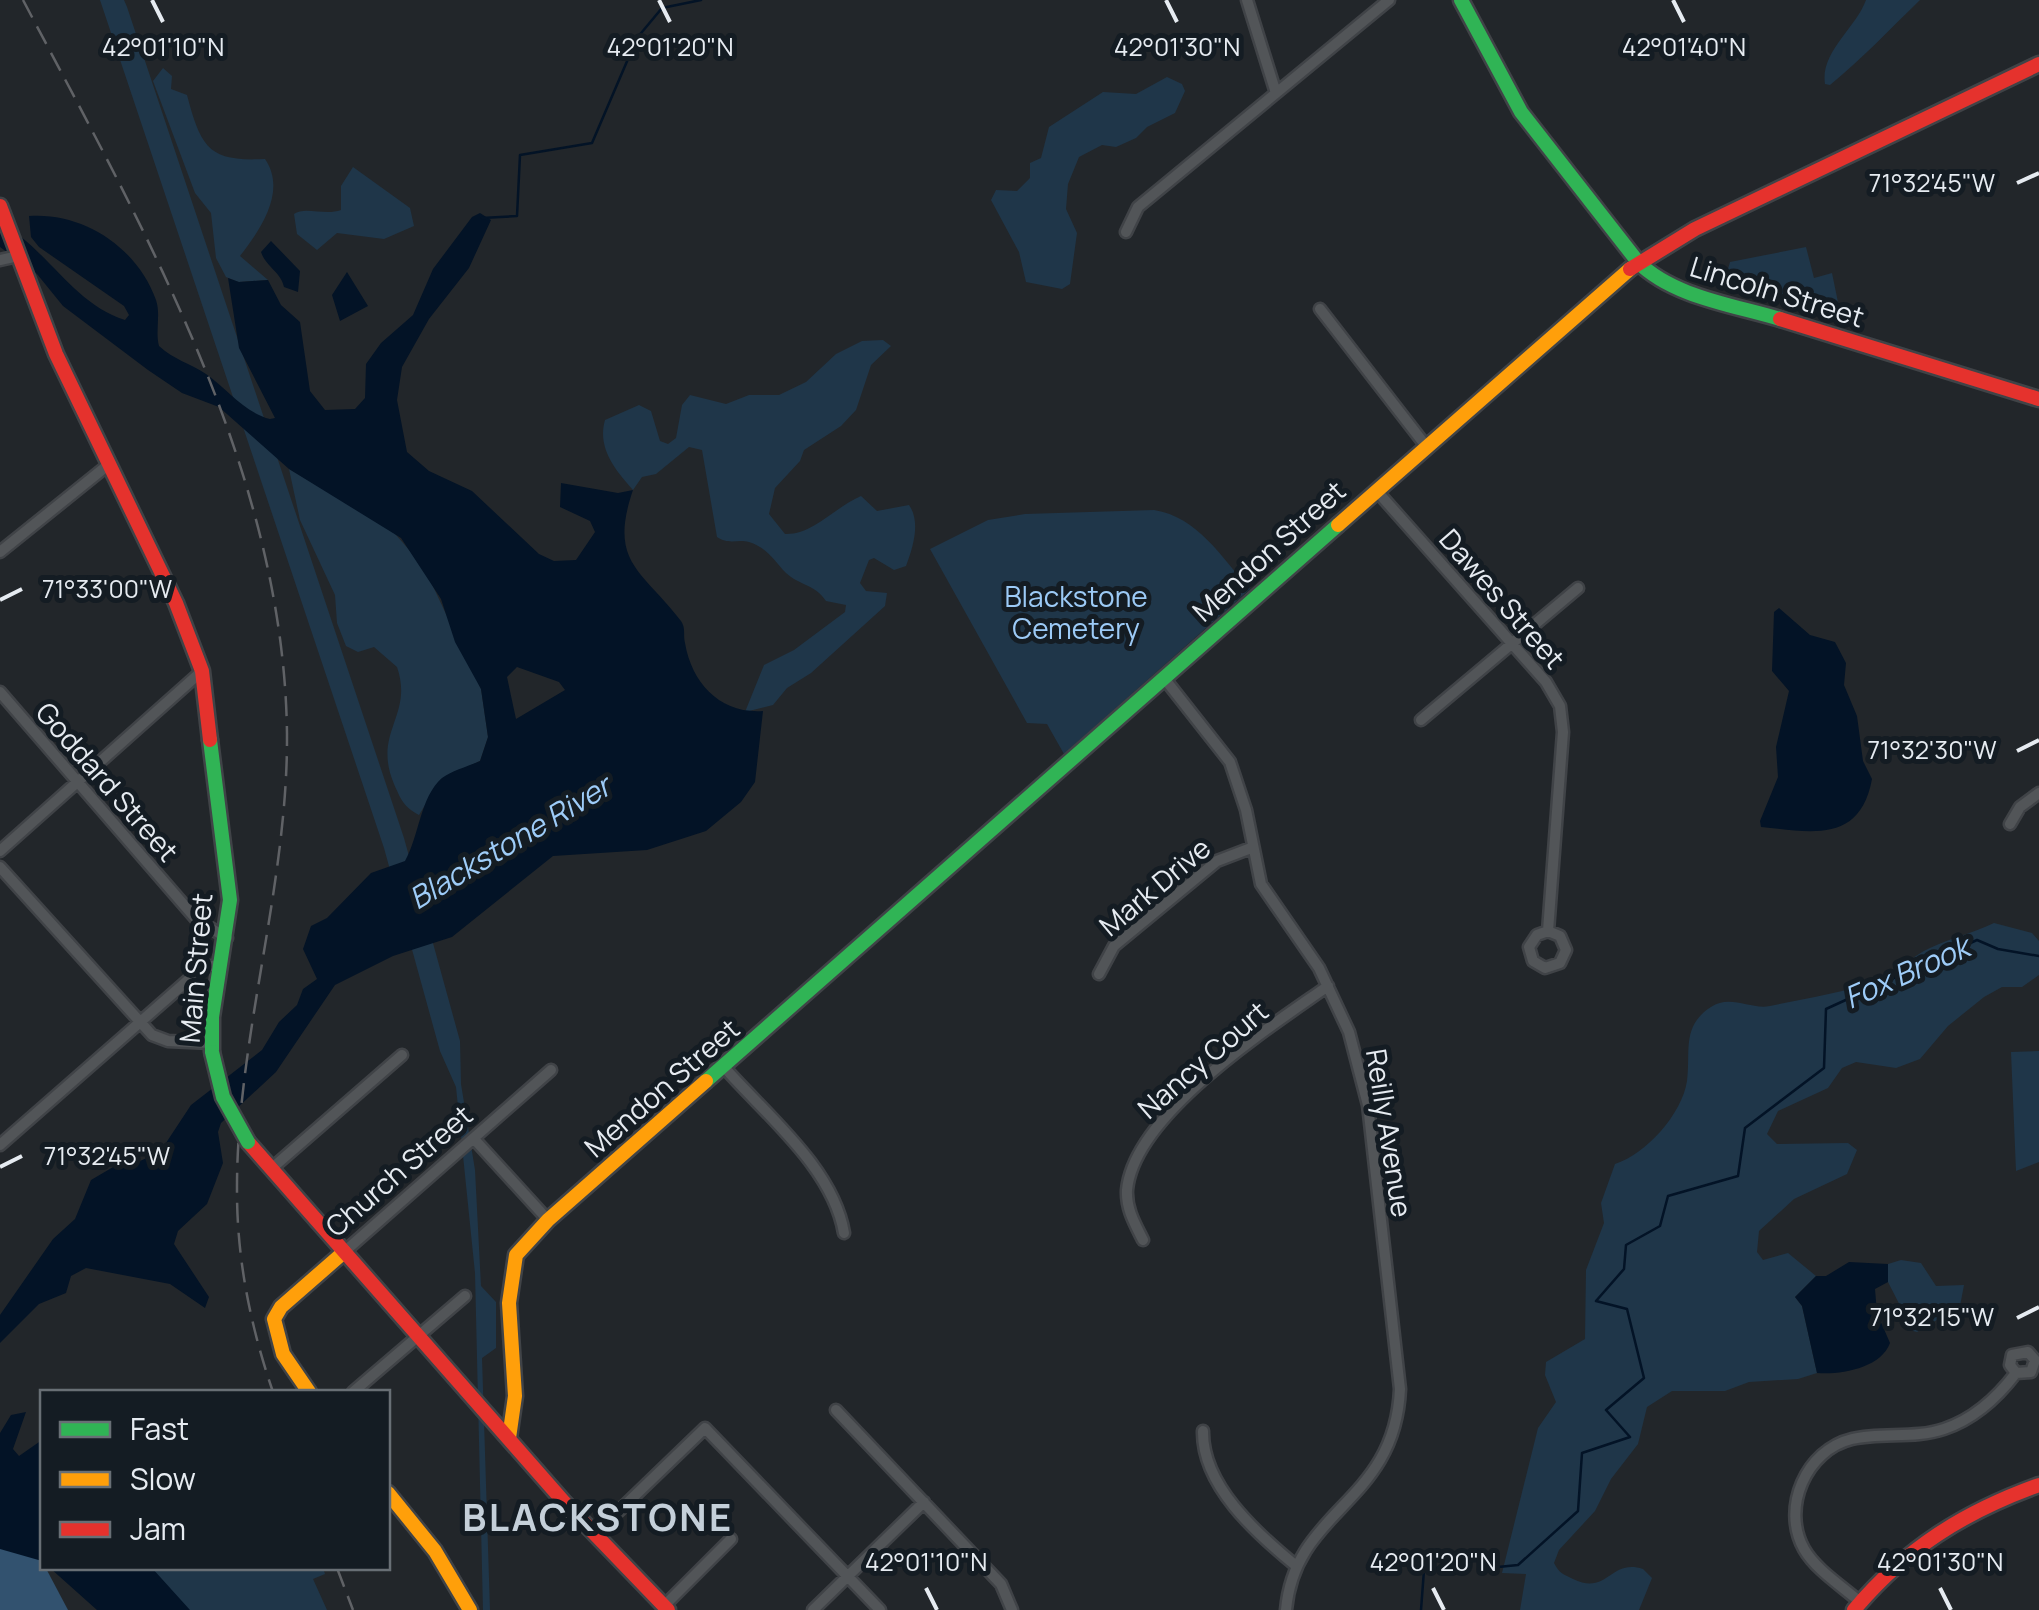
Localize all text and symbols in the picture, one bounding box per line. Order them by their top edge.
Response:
text: 42°01'10"N [102,29,224,64]
text: 42°01'20"N [607,29,734,64]
text: 42°01'30"N [1114,29,1240,64]
text: 42°01'40"N [1622,29,1746,64]
text: 71°32'45"W [1869,165,1995,200]
street label: Lincoln Street [1686,247,1869,336]
street label: Mendon Street [1184,471,1353,629]
street label: Dawes Street [1431,520,1574,676]
text: 71°33'00"W [42,571,172,606]
park label: Blackstone Cemetery [1004,577,1148,647]
street label: Goddard Street [28,694,187,869]
text: 71°32'30"W [1867,732,1997,767]
water label: Blackstone River [401,763,621,918]
street label: Mark Drive [1091,829,1218,944]
street label: Main Street [170,891,220,1044]
water label: Fox Brook [1837,924,1979,1017]
street label: Nancy Court [1129,992,1276,1126]
street label: Mendon Street [576,1009,747,1165]
street label: Reilly Avenue [1358,1046,1422,1220]
street label: Church Street [317,1096,480,1245]
text: 71°32'45"W [44,1138,170,1173]
text: 71°32'15"W [1870,1299,1994,1334]
legend [40,1390,390,1570]
text: Fast [130,1408,189,1449]
text: Slow [130,1458,196,1499]
district label: BLACKSTONE [462,1490,734,1542]
text: Jam [130,1508,186,1549]
text: 42°01'10"N [865,1544,987,1579]
text: 42°01'20"N [1370,1544,1497,1579]
text: 42°01'30"N [1877,1544,2003,1579]

